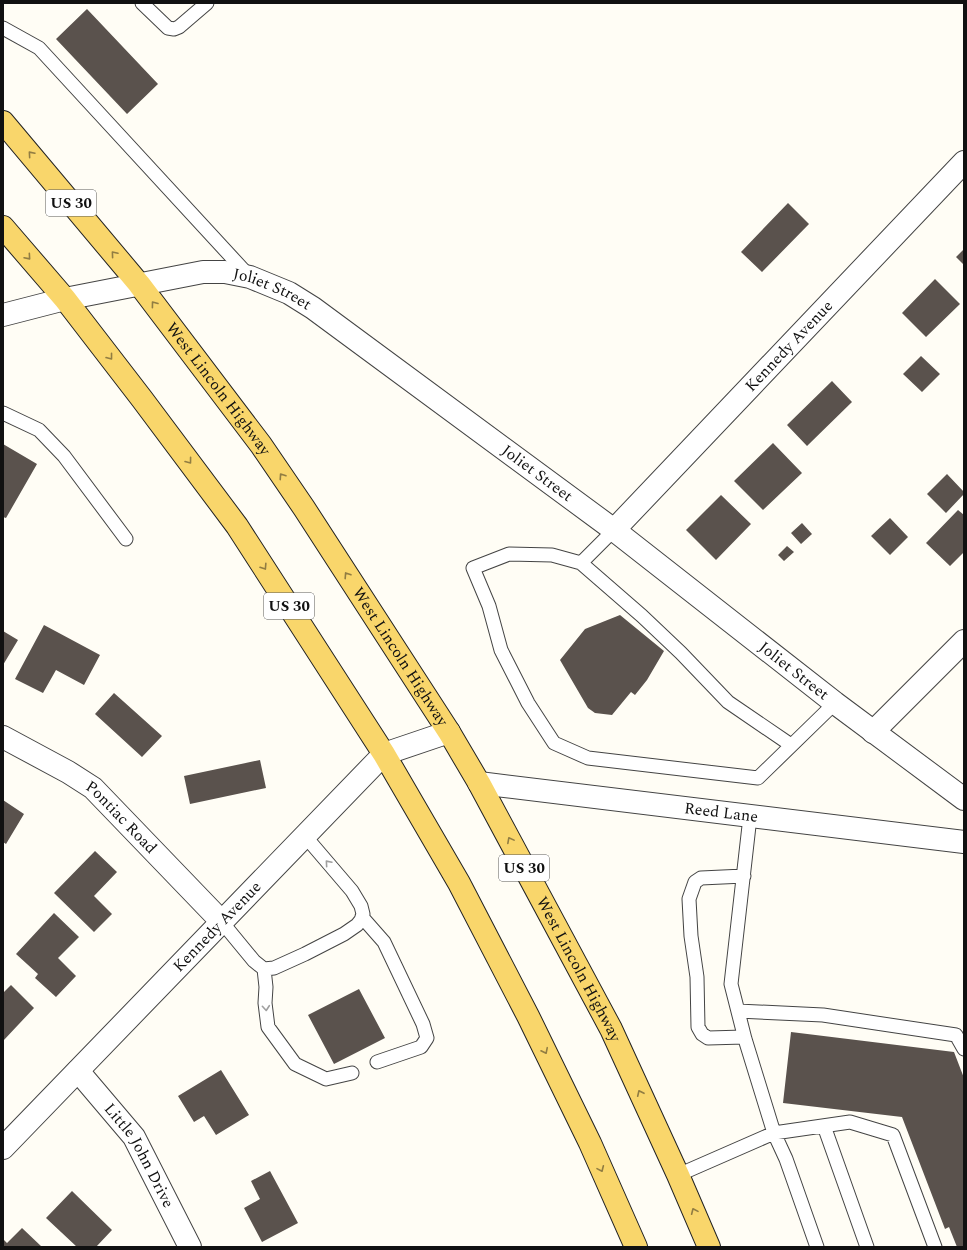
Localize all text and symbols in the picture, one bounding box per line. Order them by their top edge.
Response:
one-way arrow [28,152,35,159]
road number: US 30 [46,190,96,216]
one-way arrow [112,251,119,259]
one-way arrow [24,252,31,259]
street label: Joliet Street [231,262,317,316]
street label: Kennedy Avenue [739,295,839,397]
one-way arrow [152,302,159,309]
street label: West Lincoln Highway [160,317,277,461]
one-way arrow [106,353,113,360]
street label: Joliet Street [496,439,578,508]
one-way arrow [184,457,191,464]
one-way arrow [279,473,287,480]
one-way arrow [259,563,267,570]
one-way arrow [344,572,352,579]
street label: West Lincoln Highway [346,582,455,732]
road number: US 30 [264,593,314,619]
street label: Joliet Street [753,636,834,706]
street label: Pontiac Road [81,774,162,859]
street label: Reed Lane [683,796,759,829]
one-way arrow [507,837,515,845]
road number: US 30 [499,855,549,881]
one-way arrow [326,861,333,868]
street label: Kennedy Avenue [167,876,267,978]
street label: West Lincoln Highway [530,892,628,1047]
one-way arrow [261,1004,270,1011]
one-way arrow [540,1047,548,1055]
one-way arrow [637,1089,645,1097]
street label: Little John Drive [98,1098,180,1212]
one-way arrow [596,1164,604,1172]
one-way arrow [690,1208,698,1215]

